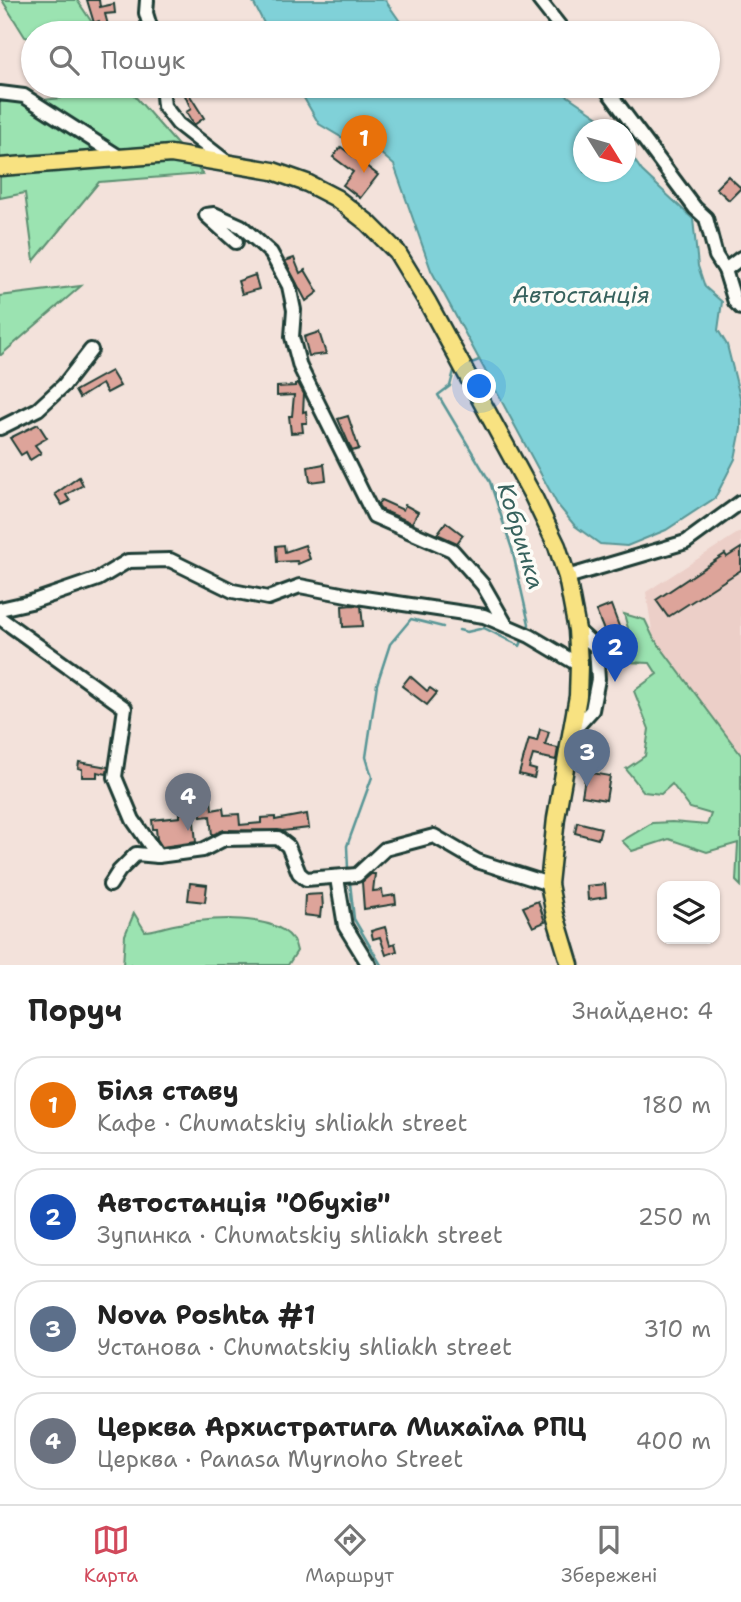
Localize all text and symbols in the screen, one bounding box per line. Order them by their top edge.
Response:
search box [21,21,720,98]
icon: search [45,41,83,79]
text: Пошук [101,42,185,77]
pin: 1 [341,115,387,173]
north arrow [573,119,636,182]
water label: Автостанція [512,280,650,310]
your location [462,369,496,403]
water label: Кобринка [491,479,551,593]
pin: 2 [592,624,638,682]
pin: 3 [564,729,610,787]
pin: 4 [165,773,211,831]
map controls [657,881,720,944]
button: layers [657,881,720,944]
text: Поруч [28,990,122,1031]
text: Знайдено: 4 [572,996,713,1026]
text: Біля ставу [97,1073,239,1108]
text: 1 [48,1090,58,1120]
text: 180 m [642,1090,711,1120]
text: Кафе · Chumatskiy shliakh street [97,1108,468,1138]
text: Автостанція "Обухів" [97,1185,391,1220]
text: 2 [45,1202,61,1232]
text: 250 m [638,1202,711,1232]
text: Зупинка · Chumatskiy shliakh street [97,1220,503,1250]
text: Nova Poshta #1 [97,1297,315,1332]
text: 3 [45,1314,61,1344]
text: 310 m [643,1314,711,1344]
text: Установа · Chumatskiy shliakh street [97,1332,512,1362]
text: Церква Архистратига Михаїла РПЦ [97,1409,586,1444]
text: 4 [45,1426,61,1456]
text: 400 m [635,1426,711,1456]
text: Церква · Panasa Myrnoho Street [97,1444,463,1474]
tab: Карта [84,1521,138,1588]
tab: Маршрут [305,1521,394,1588]
tab: Збережені [561,1521,657,1588]

